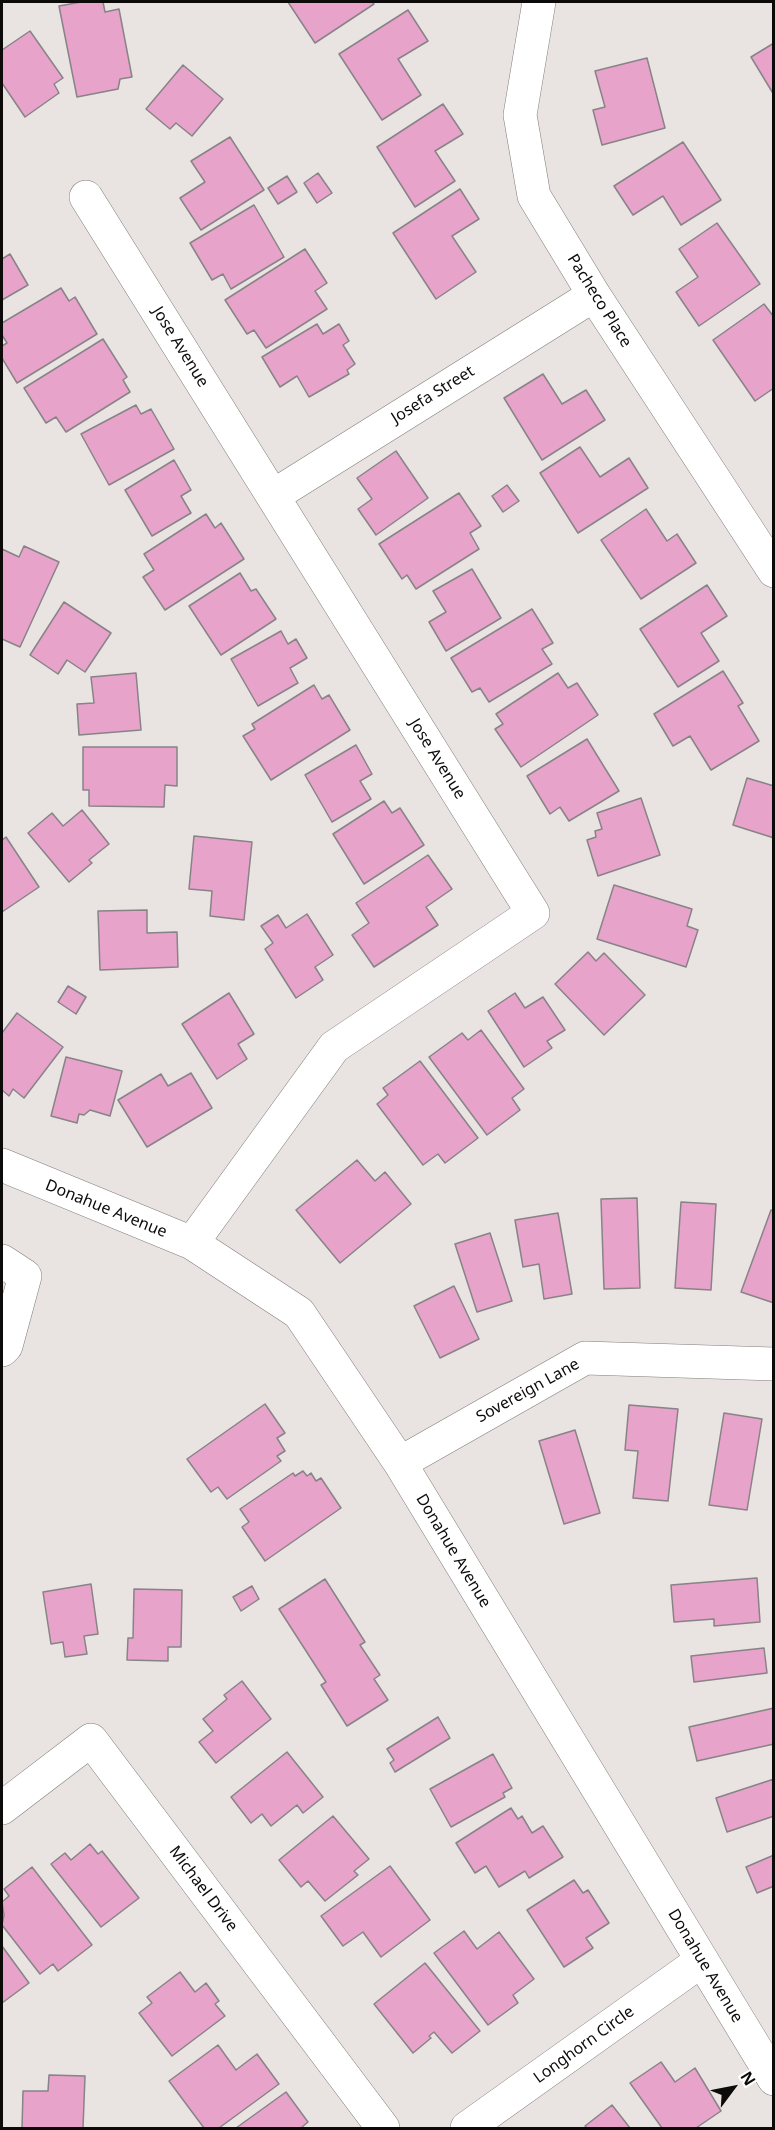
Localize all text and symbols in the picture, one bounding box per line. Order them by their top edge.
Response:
street label: Pacheco Place [563,251,635,351]
street label: Jose Avenue [148,303,212,391]
street label: Josefa Street [388,362,478,428]
street label: Jose Avenue [405,715,469,803]
street label: Donahue Avenue [42,1176,170,1242]
street label: Sovereign Lane [473,1355,583,1427]
street label: Donahue Avenue [411,1491,495,1611]
street label: Michael Drive [165,1842,241,1936]
street label: Donahue Avenue [663,1906,747,2026]
street label: Longhorn Circle [530,2002,638,2088]
north arrow [703,2058,763,2118]
text: N [735,2067,761,2090]

